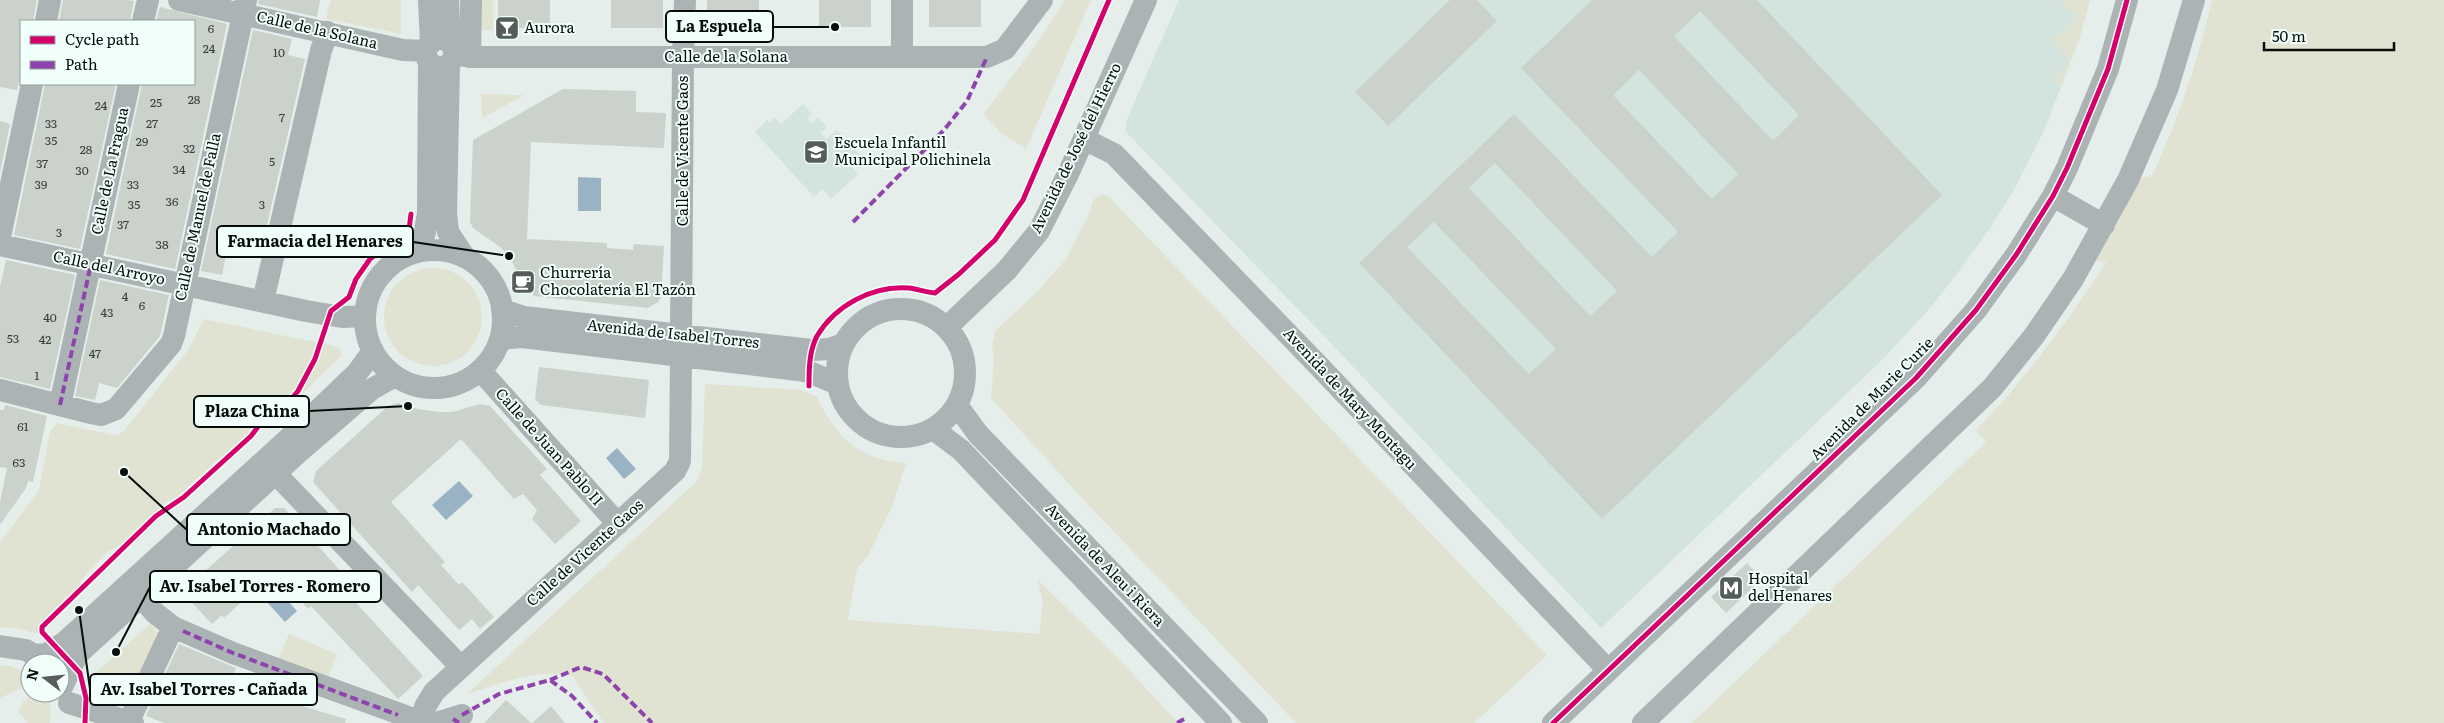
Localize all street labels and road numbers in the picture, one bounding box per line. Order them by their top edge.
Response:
street label: Calle de la Solana [255,3,381,54]
street label: Calle de la Solana [664,44,789,67]
street label: Avenida de José del Hierro [1023,58,1126,237]
street label: Calle de Vicente Gaos [670,75,693,226]
street label: Calle de La Fragua [84,104,133,236]
street label: Calle de Manuel de Falla [168,130,226,303]
street label: Calle del Arroyo [51,243,168,290]
street label: Avenida de Isabel Torres [586,312,761,353]
street label: Avenida de Mary Montagu [1279,322,1424,475]
street label: Avenida de Marie Curie [1804,331,1938,465]
street label: Calle de Juan Pablo II [491,382,609,510]
street label: Calle de Vicente Gaos [520,493,648,611]
street label: Avenida de Aleu i Riera [1041,497,1172,631]

